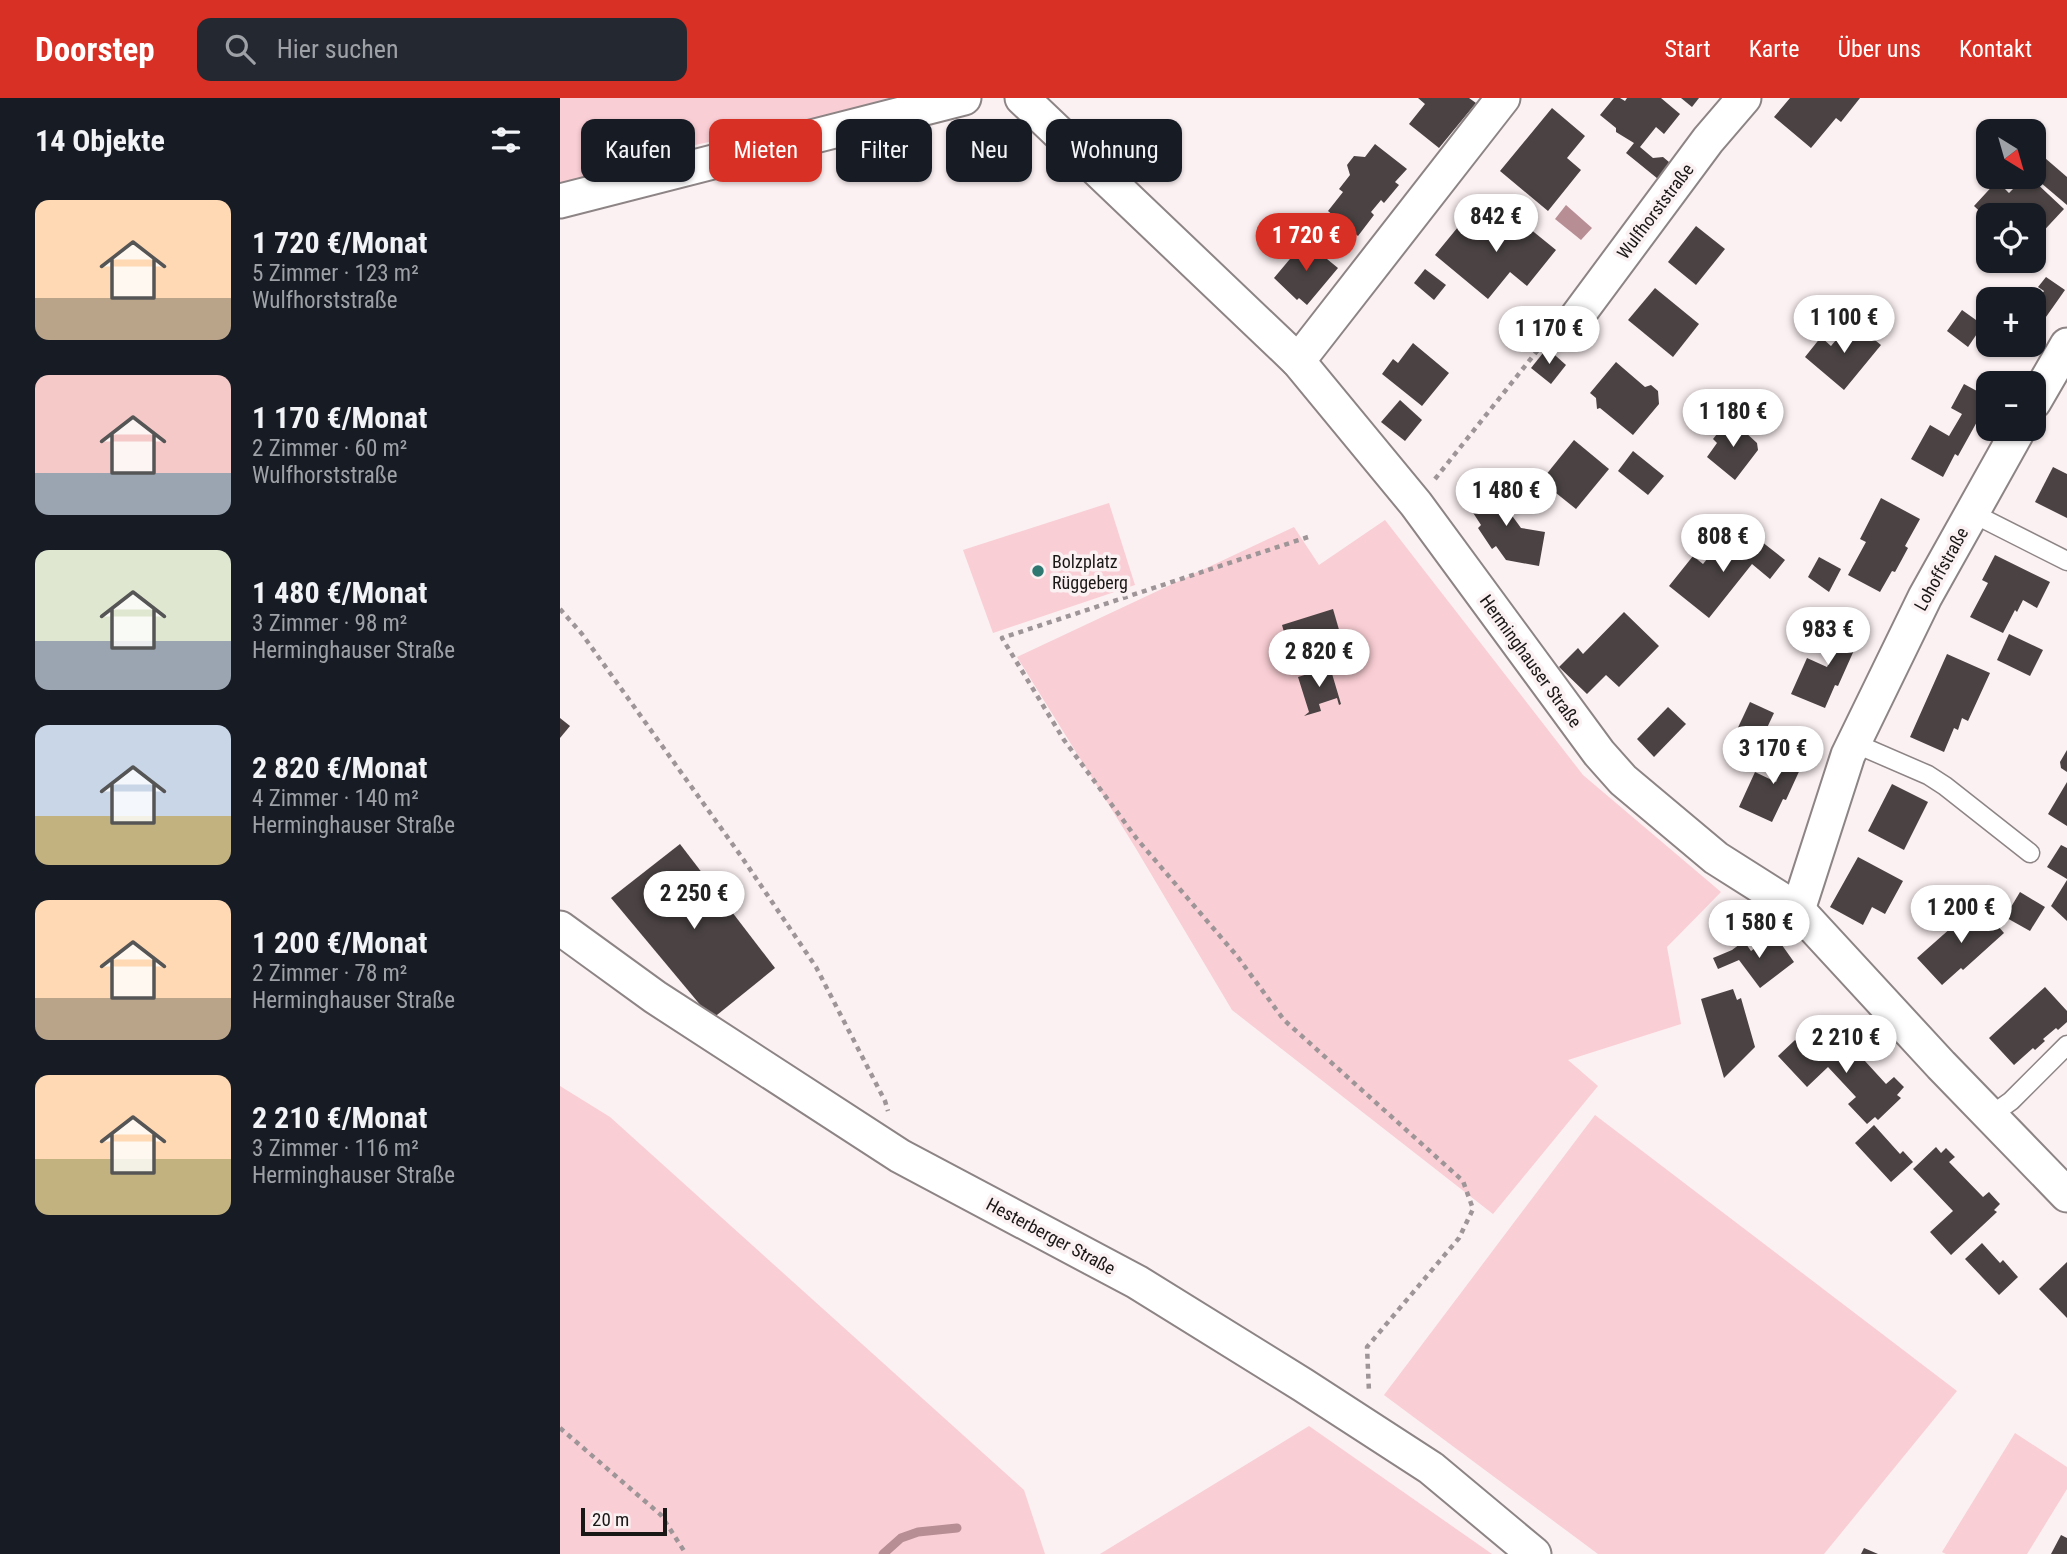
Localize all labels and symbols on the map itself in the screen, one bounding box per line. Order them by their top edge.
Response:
north arrow [1976,119,2046,189]
street label: Wulfhorststraße [1612,159,1698,263]
pin: 842 € [1447,194,1545,254]
pin: 1 720 € [1241,214,1371,273]
pin: 1 100 € [1779,296,1909,355]
pin: 1 170 € [1484,306,1614,366]
pin: 1 180 € [1668,390,1798,449]
pin: 1 480 € [1441,468,1571,528]
pin: 808 € [1674,514,1772,574]
street label: Lohoffstraße [1910,524,1972,614]
place label: Bolzplatz Rüggeberg [1052,551,1128,593]
marker: Bolzplatz Rüggeberg [1030,563,1046,579]
street label: Herminghauser Straße [1476,591,1586,731]
pin: 983 € [1779,608,1877,667]
pin: 2 820 € [1254,630,1384,689]
pin: 3 170 € [1708,726,1838,786]
pin: 2 250 € [629,872,759,931]
pin: 1 200 € [1896,886,2026,945]
pin: 1 580 € [1694,900,1824,960]
pin: 2 210 € [1781,1016,1911,1075]
street label: Hesterberger Straße [983,1193,1119,1279]
scale bar [581,1505,667,1537]

